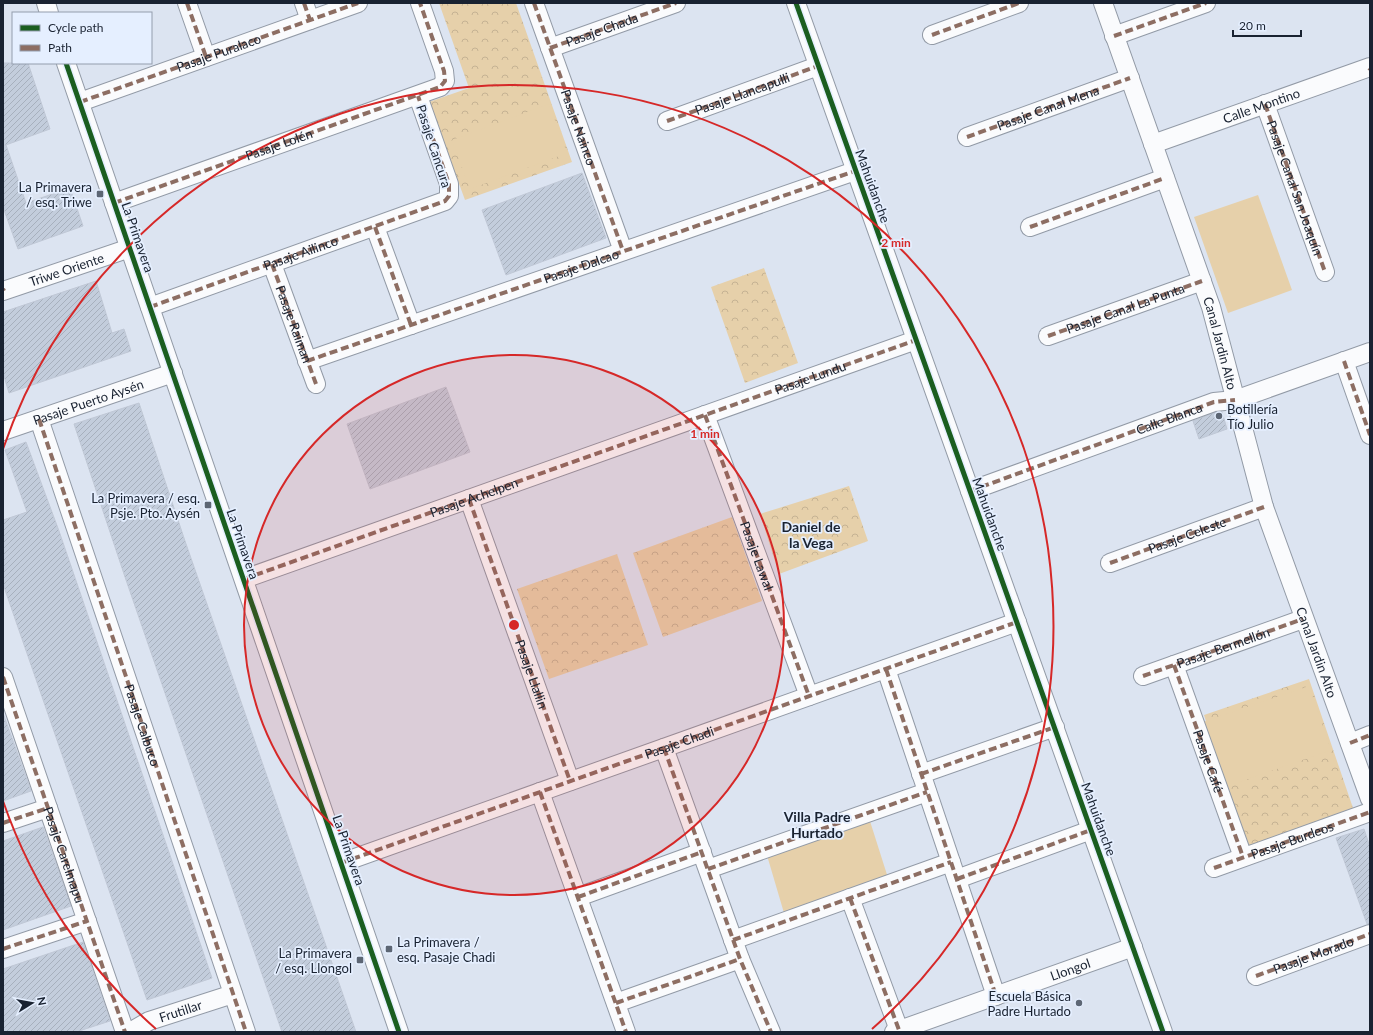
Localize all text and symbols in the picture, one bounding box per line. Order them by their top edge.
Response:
street label: Pasaje Chada [563,9,640,50]
legend [12,12,152,64]
scale bar [1233,12,1301,38]
text: 20 m [1239,18,1266,33]
text: Cycle path [48,20,103,35]
street label: Pasaje Puralaco [174,30,263,75]
text: Path [48,40,72,55]
street label: Pasaje Llancapulli [693,69,792,118]
street label: Pasaje Canal Mena [995,82,1101,134]
street label: Calle Montino [1221,85,1302,127]
street label: Pasaje Nainco [558,87,600,167]
street label: Pasaje Cancura [413,102,455,190]
street label: Pasaje Canal San Joaquín [1263,118,1326,258]
street label: Pasaje Lolén [243,125,315,164]
street label: Mahuidanche [852,147,894,225]
place label: La Primavera / esq. Triwe [19,179,92,210]
marker: La Primavera / esq. Triwe [95,189,105,199]
street label: La Primavera [118,200,158,274]
street label: Pasaje Ailinco [261,232,340,274]
text: 2 min [881,235,911,250]
street label: Pasaje Dalcao [541,246,621,286]
street label: Triwe Oriente [27,249,106,290]
street label: Pasaje Canal La Punta [1064,280,1187,337]
street label: Pasaje Raiman [272,283,316,365]
street label: Canal Jardin Alto [1200,295,1241,391]
street label: Pasaje Lundu [772,358,848,398]
street label: Pasaje Puerto Aysén [31,376,145,428]
street label: Calle Blanca [1134,399,1204,438]
place label: Botillería Tío Julio [1227,401,1278,432]
marker: Botillería Tío Julio [1214,411,1224,421]
text: 1 min [690,426,720,441]
street label: Pasaje Achelpen [428,474,520,520]
street label: Mahuidanche [969,475,1011,553]
place label: La Primavera / esq. Psje. Pto. Aysén [91,490,200,521]
marker: La Primavera / esq. Psje. Pto. Aysén [203,500,213,510]
street label: La Primavera [223,507,263,581]
street label: Pasaje Celeste [1146,513,1228,557]
district label: Daniel de la Vega [782,518,841,551]
street label: Pasaje Lawal [737,519,777,592]
street label: Canal Jardin Alto [1293,605,1341,700]
centre of rings [507,618,521,632]
street label: Pasaje Bermellón [1174,624,1272,671]
street label: Pasaje Llallin [512,637,551,711]
street label: Pasaje Calbuco [121,682,164,768]
street label: Pasaje Chadi [642,723,716,762]
street label: Pasaje Café [1190,727,1227,795]
street label: Mahuidanche [1078,780,1120,858]
street label: Pasaje Carelmapu [40,805,88,905]
district label: Villa Padre Hurtado [783,808,851,841]
street label: La Primavera [329,813,369,887]
street label: Pasaje Burdeos [1249,818,1336,862]
street label: Pasaje Morado [1271,933,1356,977]
place label: La Primavera / esq. Pasaje Chadi [397,934,495,965]
marker: La Primavera / esq. Pasaje Chadi [384,944,394,954]
place label: La Primavera / esq. Llongol [275,945,352,976]
marker: La Primavera / esq. Llongol [355,955,365,965]
street label: Llongol [1048,955,1092,984]
north arrow [12,983,52,1023]
place label: Escuela Básica Padre Hurtado [987,988,1071,1019]
text: N [35,996,49,1006]
street label: Frutillar [157,996,204,1025]
marker: Escuela Básica Padre Hurtado [1074,998,1084,1008]

